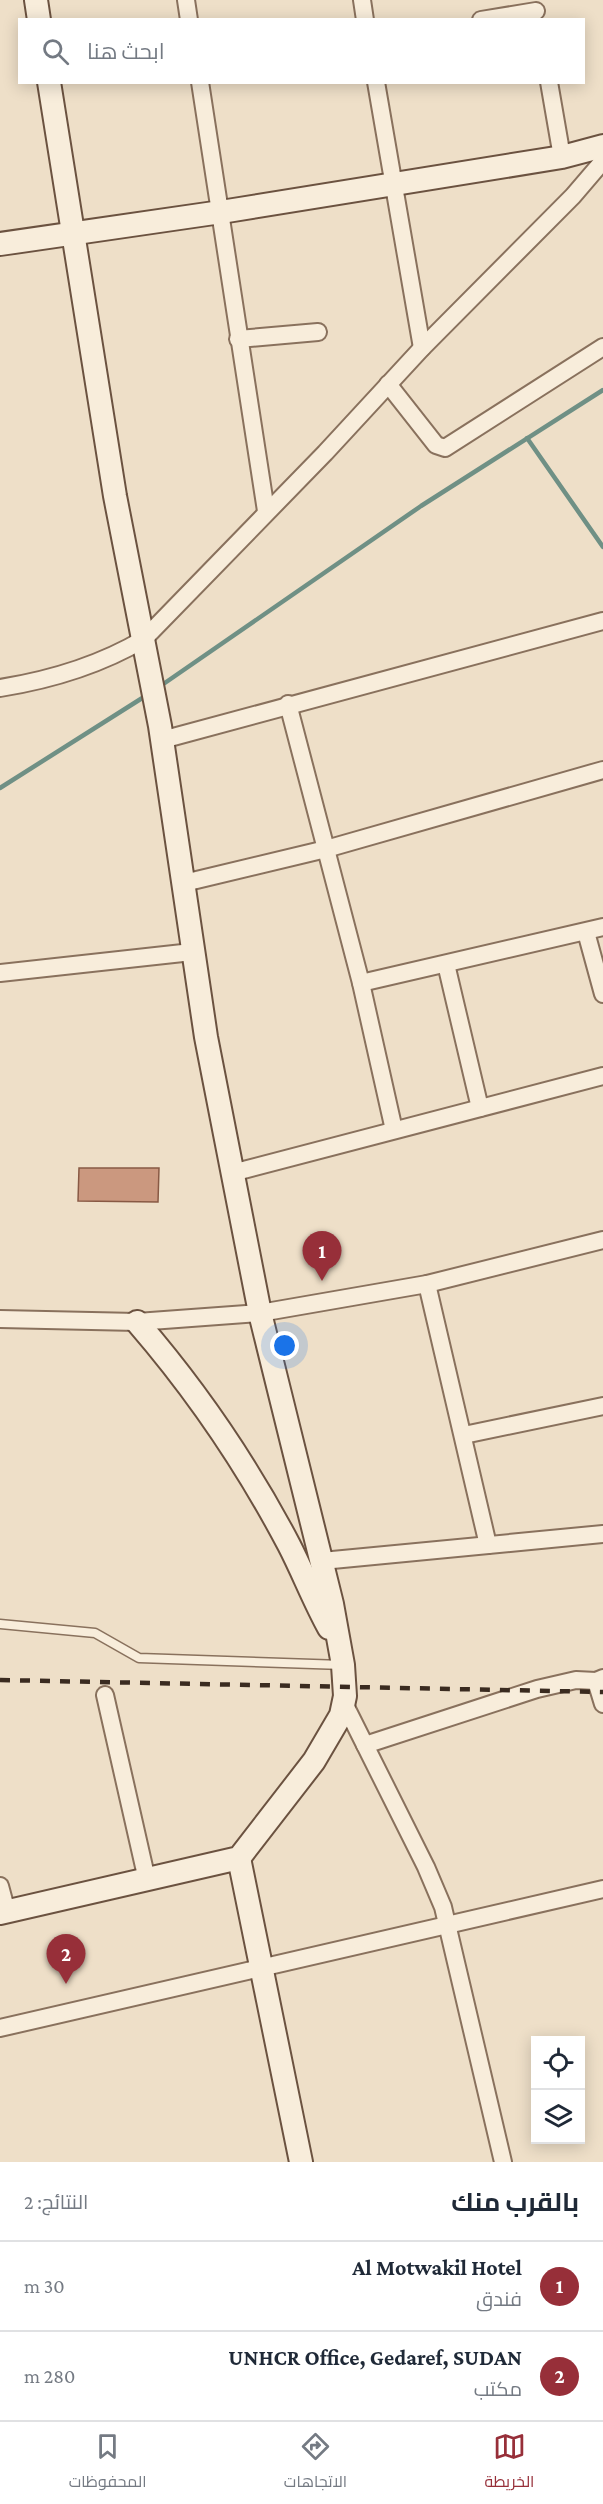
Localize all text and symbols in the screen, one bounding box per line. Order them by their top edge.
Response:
search box [18,18,585,84]
icon: search [39,35,72,68]
text: ابحث هنا [87,39,165,64]
pin: 1 [302,1232,342,1281]
your location [270,1331,299,1360]
pin: 2 [46,1934,86,1984]
map controls [531,2036,585,2144]
button: locate [531,2036,585,2090]
button: layers [531,2090,585,2144]
text: بالقرب منك [451,2188,579,2217]
text: النتائج: 2 [24,2191,88,2213]
text: Al Motwakil Hotel [352,2255,522,2280]
text: 30 m [24,2275,65,2297]
text: 1 [556,2275,563,2297]
text: فندق [476,2288,522,2310]
text: UNHCR Office, Gedaref, SUDAN [228,2345,522,2370]
text: 280 m [24,2365,75,2387]
text: 2 [554,2365,565,2387]
text: مكتب [474,2378,522,2400]
tab: المحفوظات [69,2430,147,2496]
tab: الاتجاهات [284,2430,347,2496]
tab: الخريطة [484,2430,534,2496]

